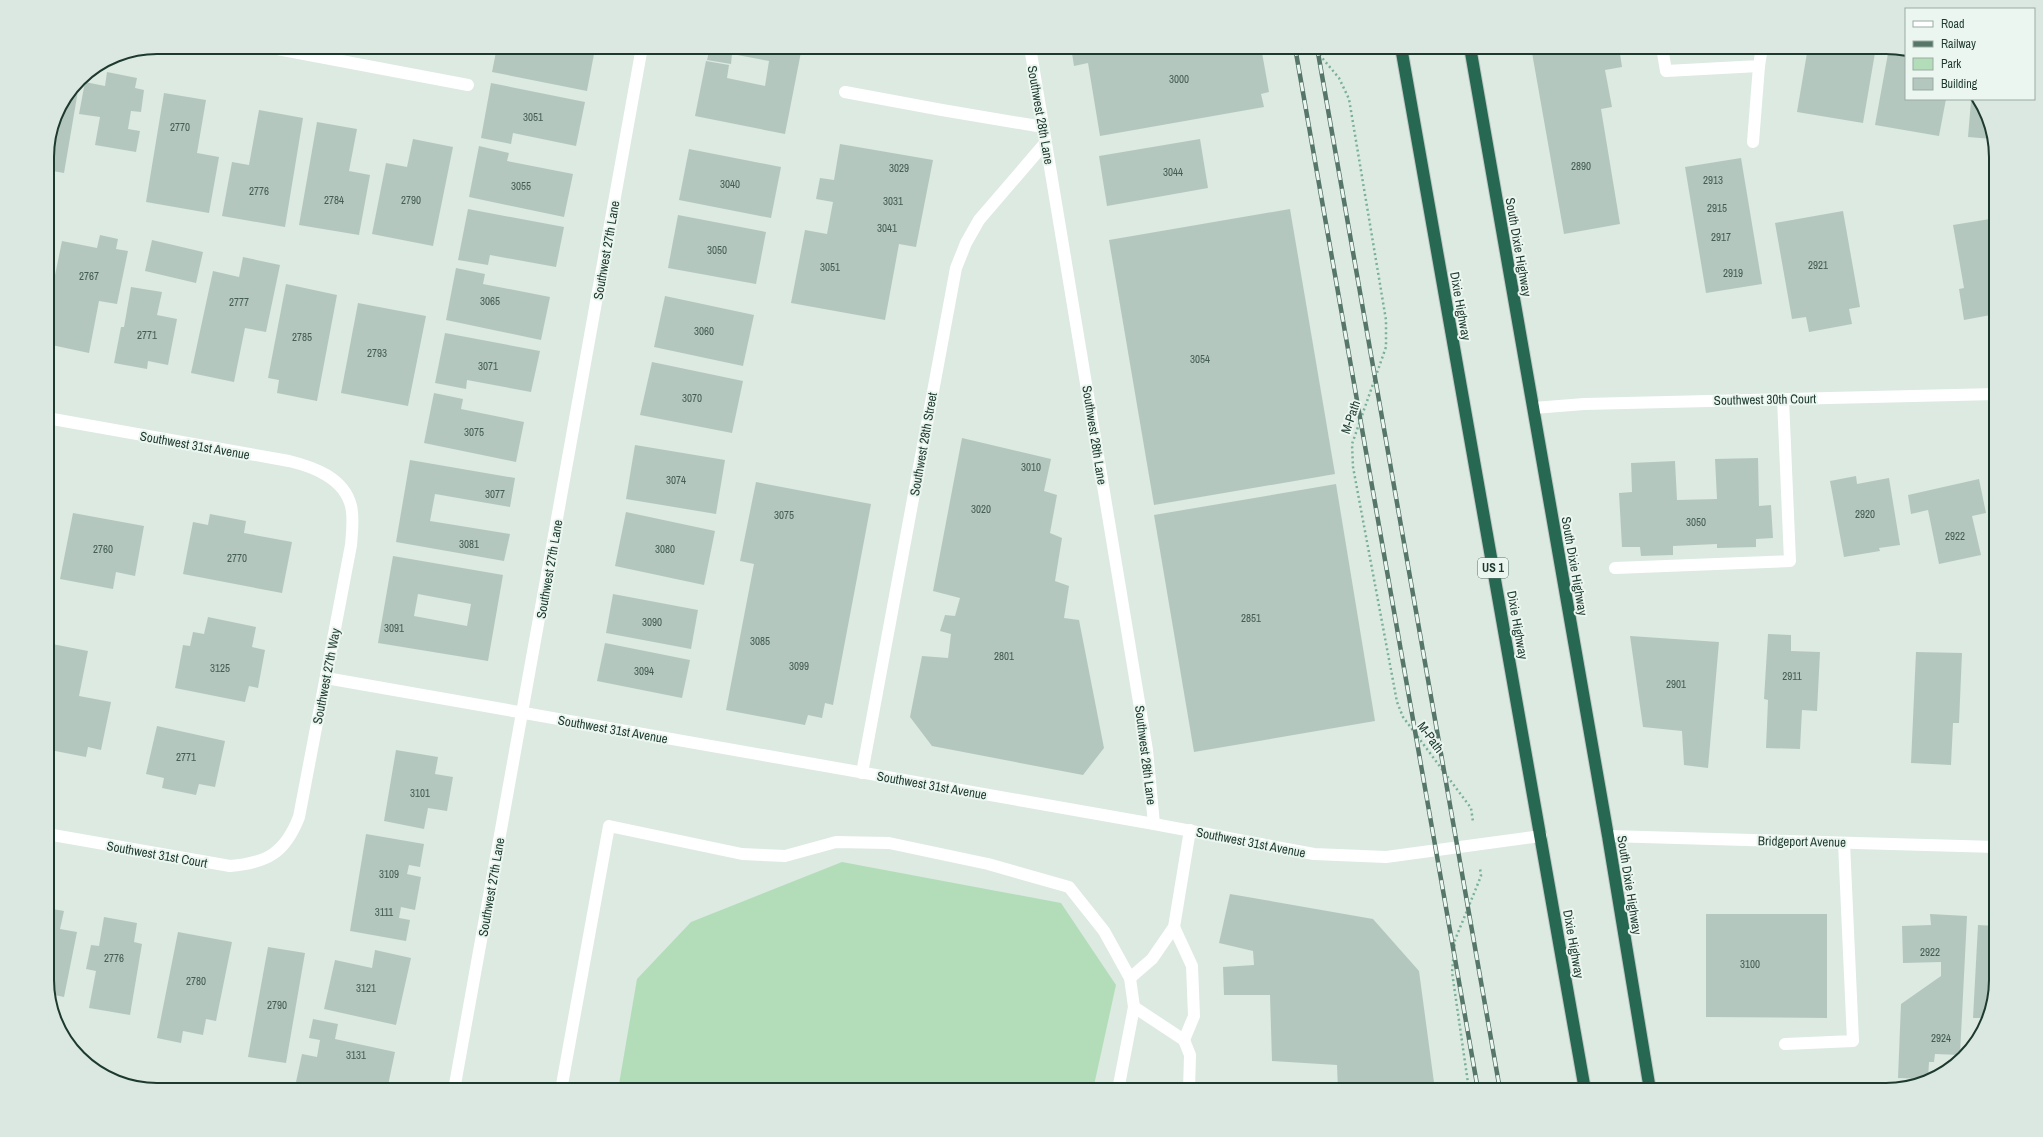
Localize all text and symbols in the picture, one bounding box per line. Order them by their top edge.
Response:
legend [1905,8,2035,100]
text: Road [1941,16,1965,32]
text: Railway [1941,36,1976,52]
text: Park [1941,56,1961,72]
street label: Southwest 28th Lane [1023,64,1058,166]
house number: 3000 [1169,72,1189,86]
text: Building [1941,76,1978,92]
house number: 3051 [523,110,543,124]
house number: 2770 [170,120,190,134]
house number: 2890 [1571,159,1591,173]
house number: 3029 [889,161,909,175]
house number: 3044 [1163,165,1183,179]
house number: 2913 [1703,173,1723,187]
house number: 3040 [720,177,740,191]
house number: 3055 [511,179,531,193]
house number: 2776 [249,184,269,198]
house number: 2784 [324,193,344,207]
house number: 2790 [401,193,421,207]
house number: 3031 [883,194,903,208]
street label: South Dixie Highway [1501,196,1536,299]
street label: Southwest 27th Lane [589,199,624,301]
house number: 2915 [1707,201,1727,215]
house number: 3041 [877,221,897,235]
house number: 2917 [1711,230,1731,244]
house number: 3050 [707,243,727,257]
house number: 2921 [1808,258,1828,272]
house number: 3051 [820,260,840,274]
house number: 2919 [1723,266,1743,280]
house number: 2767 [79,269,99,283]
street label: Dixie Highway [1446,270,1475,342]
house number: 3065 [480,294,500,308]
house number: 2777 [229,295,249,309]
house number: 3060 [694,324,714,338]
house number: 2771 [137,328,157,342]
house number: 2785 [292,330,312,344]
house number: 2793 [367,346,387,360]
house number: 3054 [1190,352,1210,366]
house number: 3071 [478,359,498,373]
street label: Southwest 28th Lane [1078,384,1111,486]
street label: Southwest 30th Court [1714,390,1816,409]
house number: 3070 [682,391,702,405]
street label: Southwest 28th Street [906,391,941,497]
street label: M-Path [1337,398,1364,436]
house number: 3075 [464,425,484,439]
street label: Southwest 31st Avenue [139,427,251,464]
house number: 3010 [1021,460,1041,474]
house number: 3074 [666,473,686,487]
house number: 3077 [485,487,505,501]
house number: 3020 [971,502,991,516]
house number: 2920 [1855,507,1875,521]
house number: 3075 [774,508,794,522]
street label: South Dixie Highway [1557,515,1592,618]
house number: 3050 [1686,515,1706,529]
street label: Southwest 27th Lane [532,518,567,620]
house number: 2922 [1945,529,1965,543]
house number: 3081 [459,537,479,551]
house number: 2760 [93,542,113,556]
house number: 3080 [655,542,675,556]
house number: 2770 [227,551,247,565]
road number: US 1 [1478,558,1508,578]
street label: Dixie Highway [1503,589,1532,661]
house number: 2851 [1241,611,1261,625]
house number: 3090 [642,615,662,629]
house number: 3091 [384,621,404,635]
street label: Southwest 27th Way [309,626,344,726]
house number: 3085 [750,634,770,648]
house number: 2801 [994,649,1014,663]
house number: 3099 [789,659,809,673]
house number: 3125 [210,661,230,675]
house number: 3094 [634,664,654,678]
house number: 2911 [1782,669,1802,683]
house number: 2901 [1666,677,1686,691]
street label: Southwest 28th Lane [1131,704,1160,806]
street label: Southwest 31st Avenue [557,711,669,748]
street label: M-Path [1414,718,1448,756]
house number: 2771 [176,750,196,764]
street label: Southwest 31st Avenue [876,767,988,804]
house number: 3101 [410,786,430,800]
street label: Southwest 31st Avenue [1195,824,1307,861]
street label: Bridgeport Avenue [1758,832,1846,851]
street label: South Dixie Highway [1613,834,1646,937]
street label: Southwest 27th Lane [474,836,509,938]
street label: Southwest 31st Court [105,837,209,872]
house number: 3109 [379,867,399,881]
house number: 3111 [375,905,393,919]
street label: Dixie Highway [1559,908,1588,980]
house number: 2922 [1920,945,1940,959]
house number: 2776 [104,951,124,965]
house number: 3100 [1740,957,1760,971]
house number: 2780 [186,974,206,988]
house number: 3121 [356,981,376,995]
house number: 2790 [267,998,287,1012]
house number: 2924 [1931,1031,1951,1045]
house number: 3131 [346,1048,366,1062]

